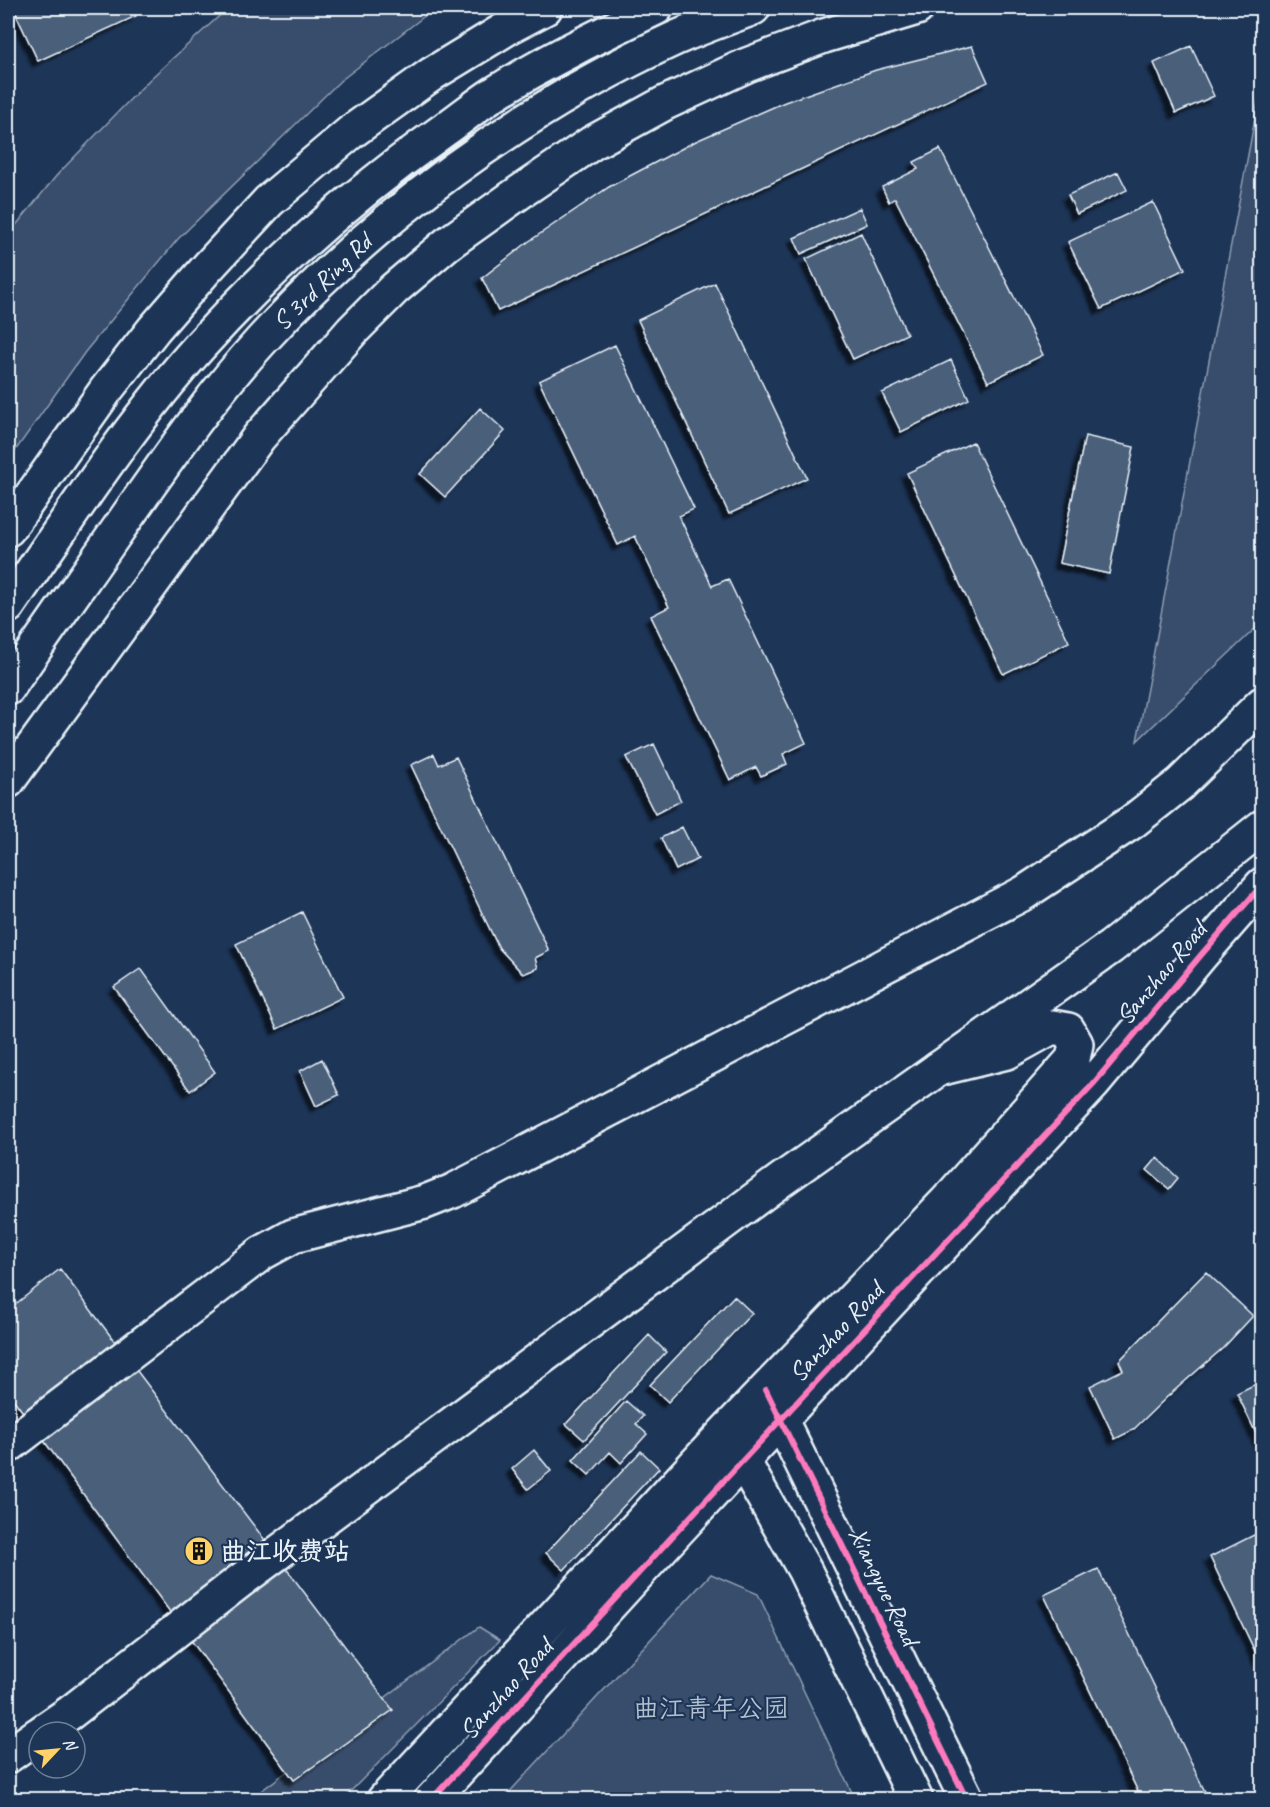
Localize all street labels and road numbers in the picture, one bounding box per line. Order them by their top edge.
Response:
street label: S 3rd Ring Rd [265,224,381,338]
street label: Sanzhao Road [1108,912,1216,1031]
street label: Sanzhao Road [781,1272,893,1389]
street label: Xiangyue Road [841,1522,928,1654]
street label: Sanzhao Road [452,1629,563,1746]

